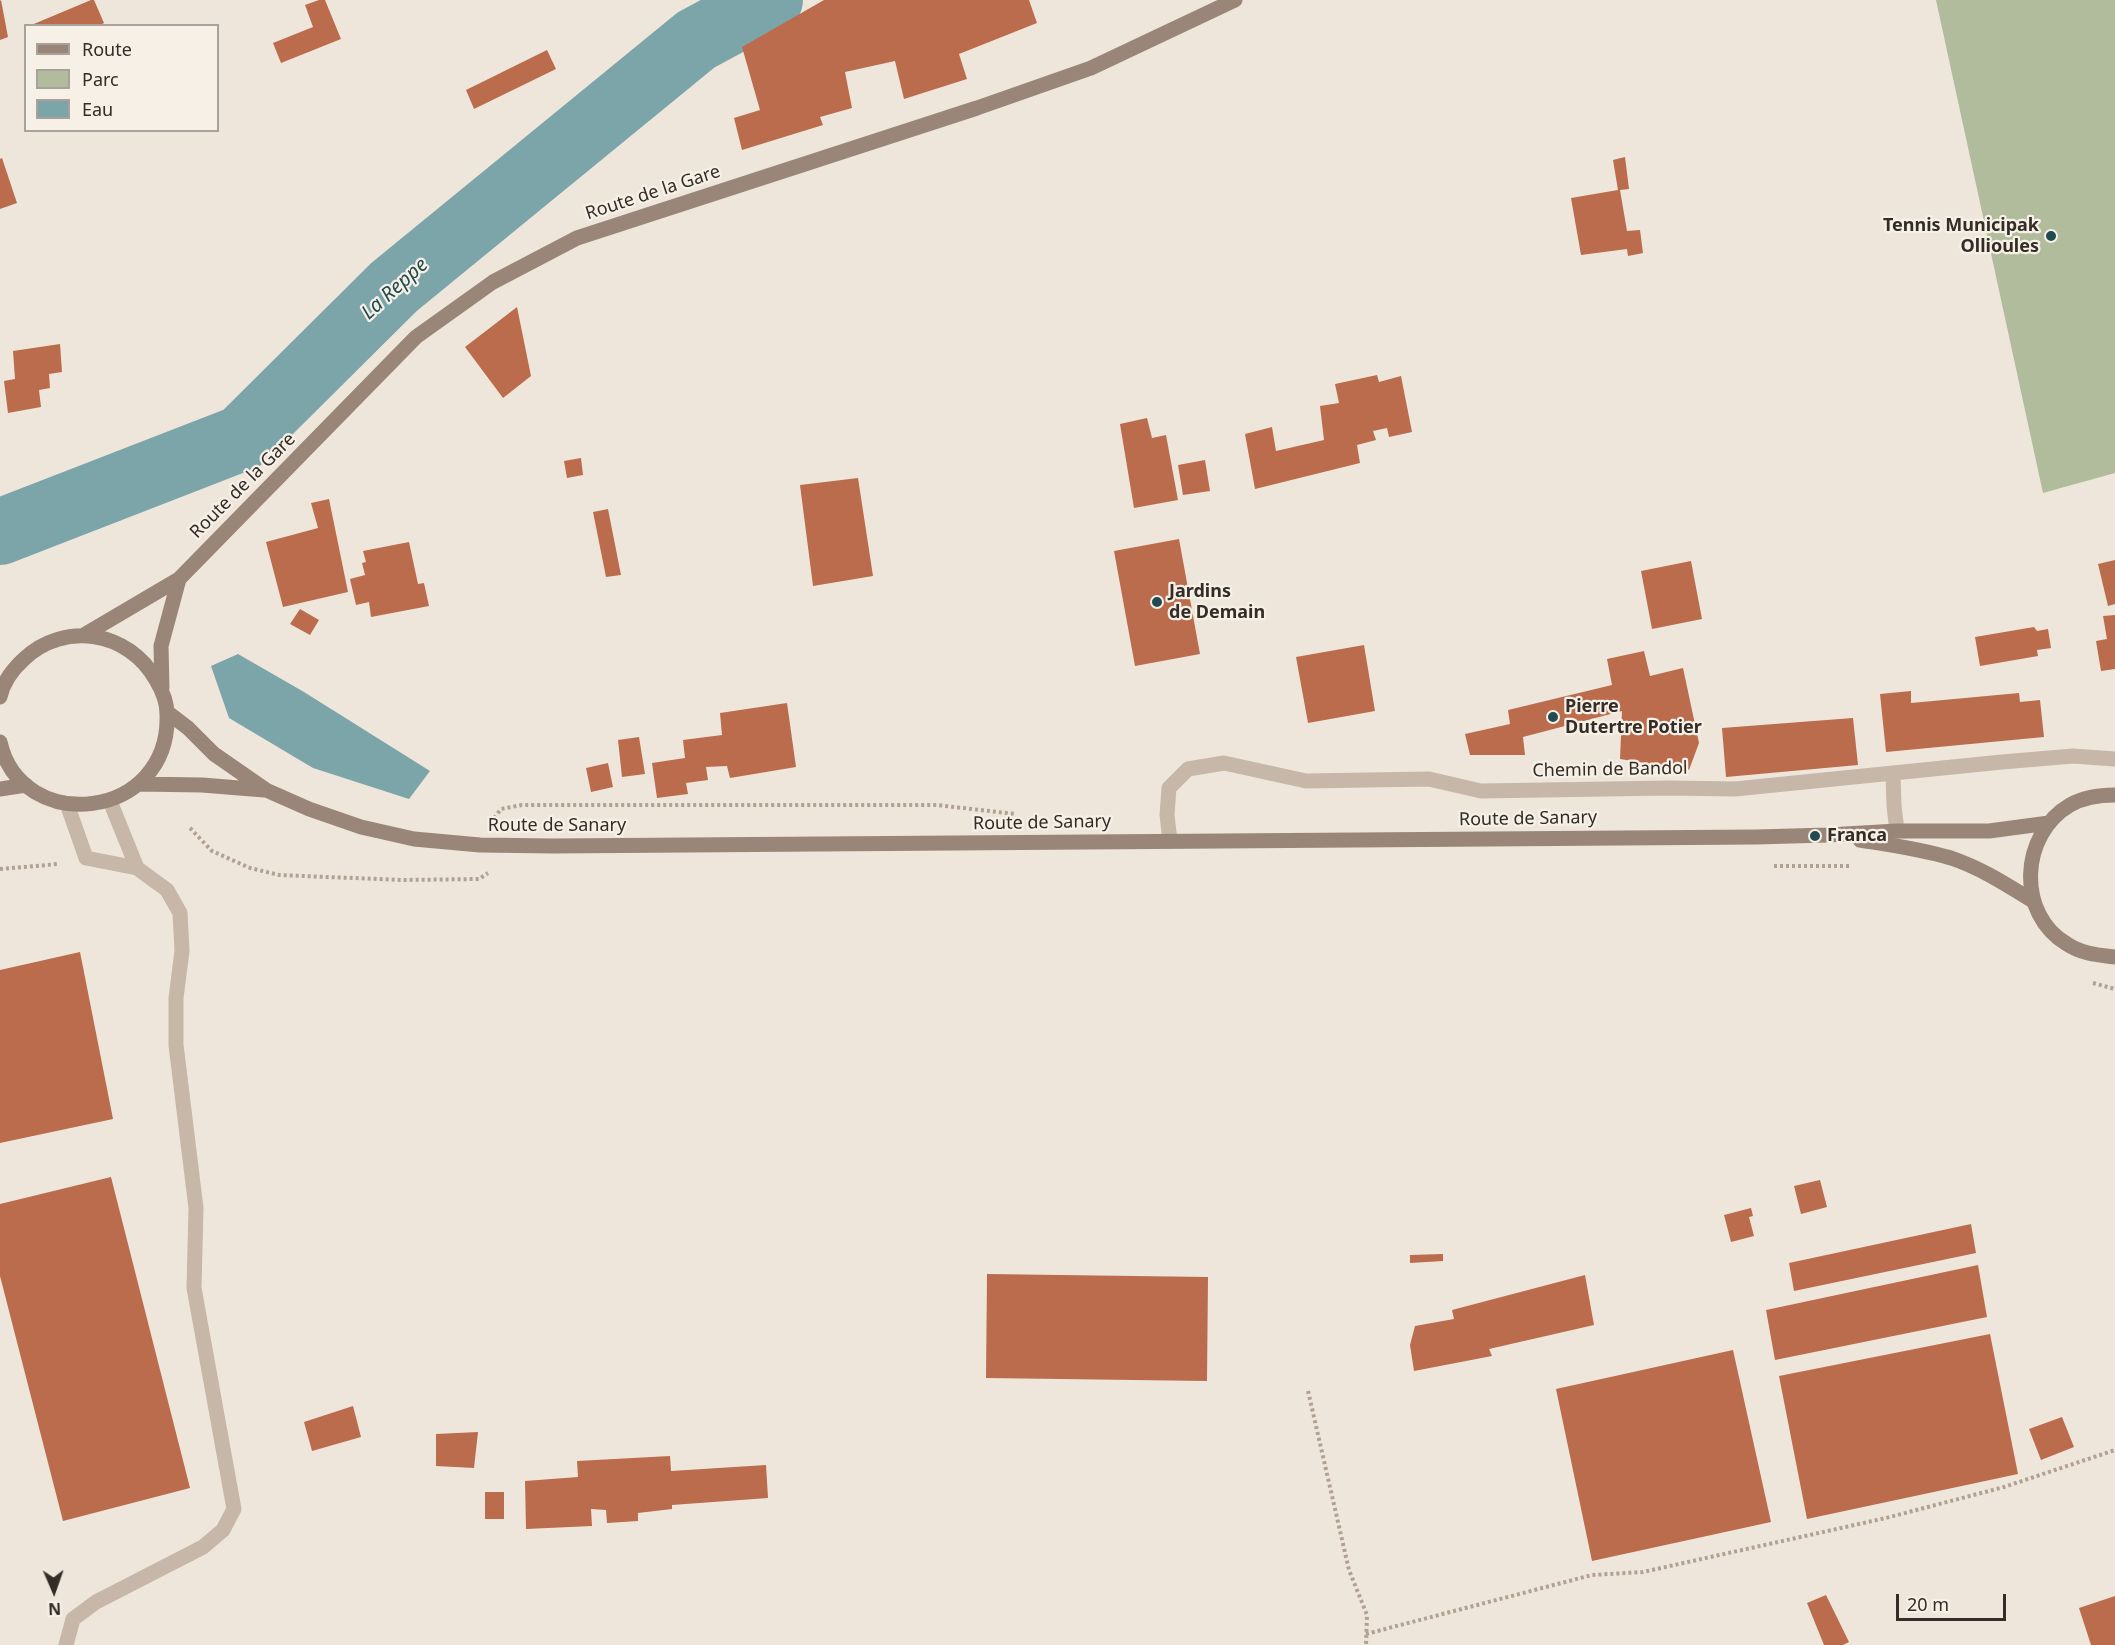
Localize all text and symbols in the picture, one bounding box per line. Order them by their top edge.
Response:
legend [24,24,219,132]
text: Route [82,37,132,61]
text: Parc [82,67,119,91]
text: Eau [82,97,113,121]
street label: Route de la Gare [583,161,723,225]
place label: Tennis Municipak Ollioules [1883,215,2039,258]
marker: Tennis Municipak Ollioules [2044,229,2058,243]
water label: La Reppe [357,253,433,325]
street label: Route de la Gare [186,429,300,543]
place label: Jardins de Demain [1169,581,1265,624]
marker: Jardins de Demain [1150,595,1164,609]
place label: Pierre Dutertre Potier [1565,696,1702,738]
marker: Pierre Dutertre Potier [1546,710,1560,724]
street label: Chemin de Bandol [1532,758,1688,782]
street label: Route de Sanary [1459,807,1597,831]
street label: Route de Sanary [973,811,1111,835]
street label: Route de Sanary [488,815,626,837]
place label: Franca [1827,825,1887,847]
marker: Franca [1808,829,1822,843]
north arrow [24,1561,84,1621]
scale bar [1899,1582,2008,1620]
text: 20 m [1907,1592,1949,1616]
text: N [48,1598,62,1620]

